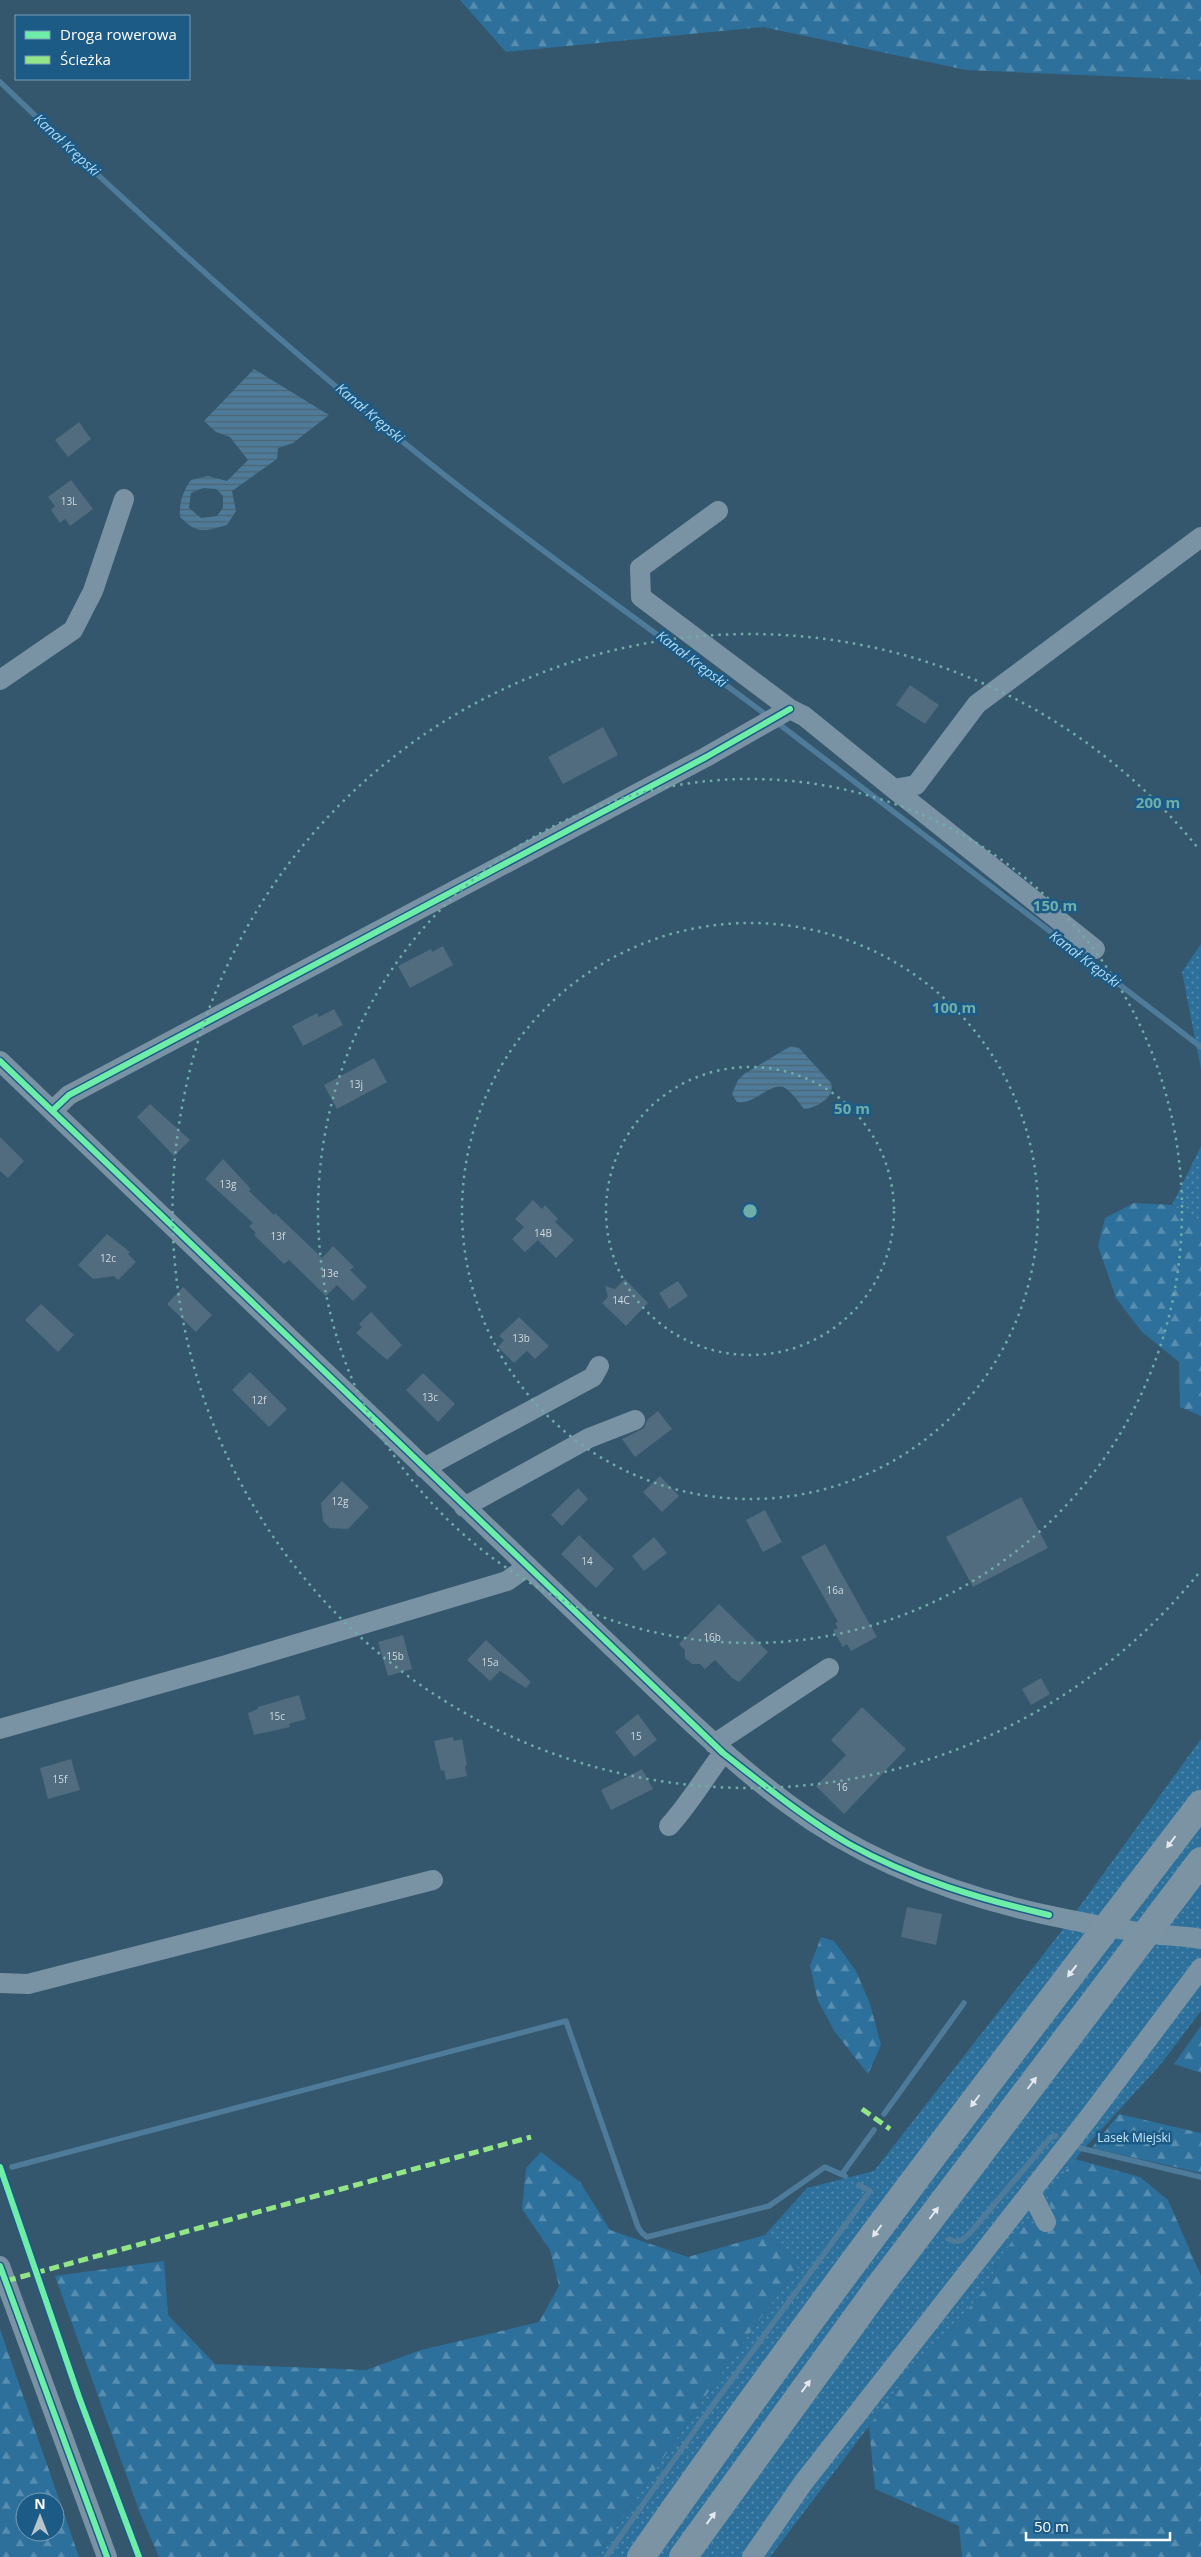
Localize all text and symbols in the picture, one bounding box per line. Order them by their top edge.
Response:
legend [15,15,190,80]
text: Droga rowerowa [60,24,177,44]
text: Ścieżka [60,49,111,69]
water label: Kanał Krępski [30,109,105,180]
water label: Kanał Krępski [332,378,409,447]
house number: 13L [61,494,77,508]
water label: Kanał Krępski [653,626,732,692]
text: 200 m [1136,792,1180,812]
text: 150 m [1033,895,1077,915]
water label: Kanał Krępski [1046,926,1125,992]
text: 100 m [932,997,976,1017]
house number: 13j [349,1077,363,1091]
text: 50 m [834,1098,870,1118]
house number: 13g [220,1177,237,1191]
centre of rings [741,1202,759,1220]
house number: 14B [534,1226,552,1240]
house number: 13f [271,1229,286,1243]
house number: 12c [100,1251,116,1265]
house number: 13e [321,1266,339,1280]
house number: 14C [612,1293,630,1307]
house number: 13b [512,1331,530,1345]
house number: 13c [422,1390,438,1404]
house number: 12f [252,1393,267,1407]
house number: 12g [332,1494,349,1508]
house number: 14 [581,1554,593,1568]
house number: 16a [827,1583,844,1597]
house number: 16b [703,1630,721,1644]
house number: 15b [386,1649,404,1663]
house number: 15a [482,1655,499,1669]
house number: 15c [269,1709,285,1723]
house number: 15 [630,1729,642,1743]
house number: 15f [53,1772,68,1786]
house number: 16 [836,1780,848,1794]
one-way arrow [1166,1835,1177,1848]
one-way arrow [1067,1964,1078,1977]
one-way arrow [1026,2077,1037,2090]
one-way arrow [969,2094,980,2107]
park label: Lasek Miejski [1097,2129,1171,2146]
one-way arrow [929,2206,939,2220]
one-way arrow [872,2224,883,2237]
one-way arrow [801,2380,812,2393]
north arrow [15,2492,65,2542]
text: N [34,2494,46,2513]
scale bar [1026,2510,1170,2542]
one-way arrow [706,2511,716,2524]
text: 50 m [1034,2516,1069,2536]

